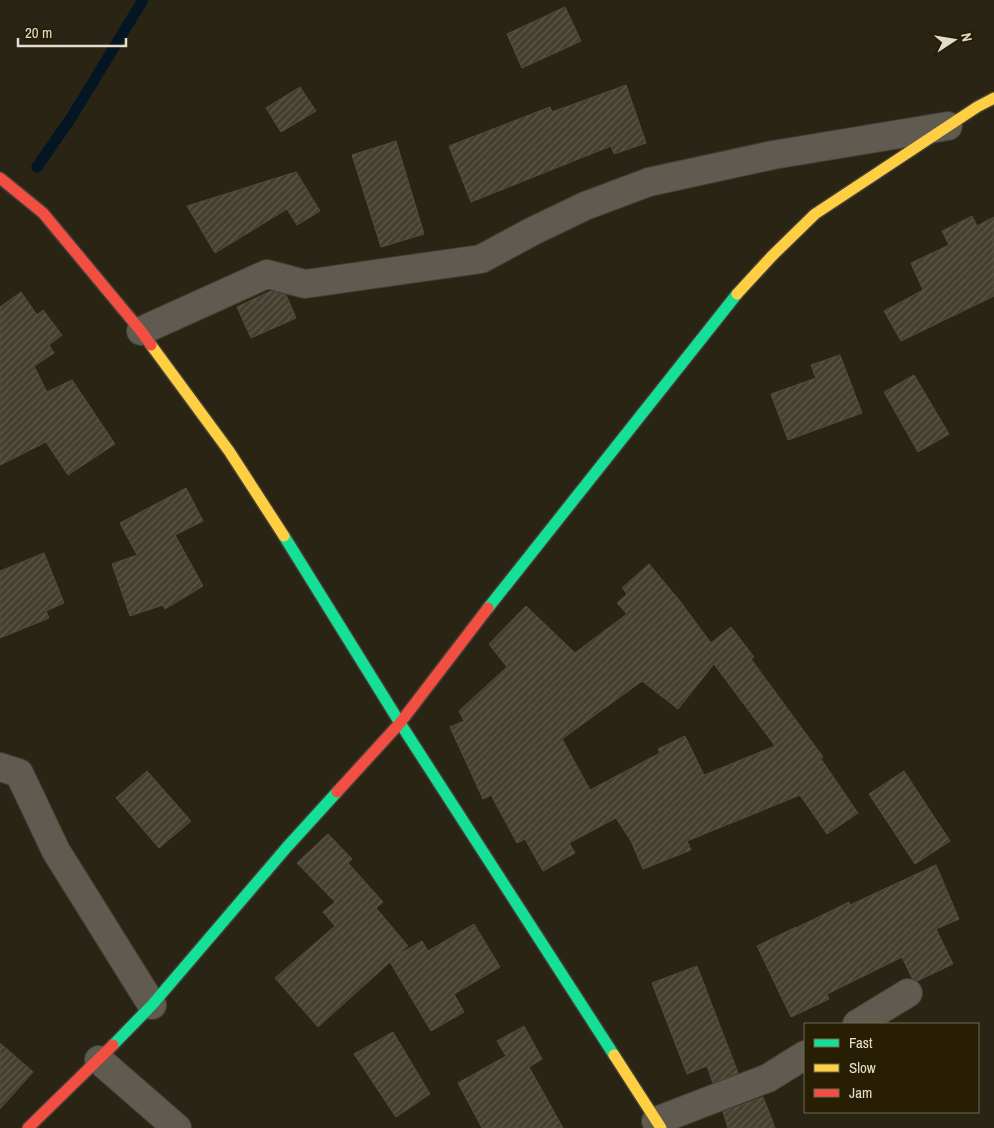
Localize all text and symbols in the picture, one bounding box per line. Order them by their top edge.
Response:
scale bar [18,15,125,47]
north arrow [929,15,979,65]
text: 20 m [25,22,52,43]
text: N [957,31,976,43]
legend [804,1023,979,1113]
text: Fast [849,1032,873,1053]
text: Slow [849,1057,876,1078]
text: Jam [849,1082,872,1103]

